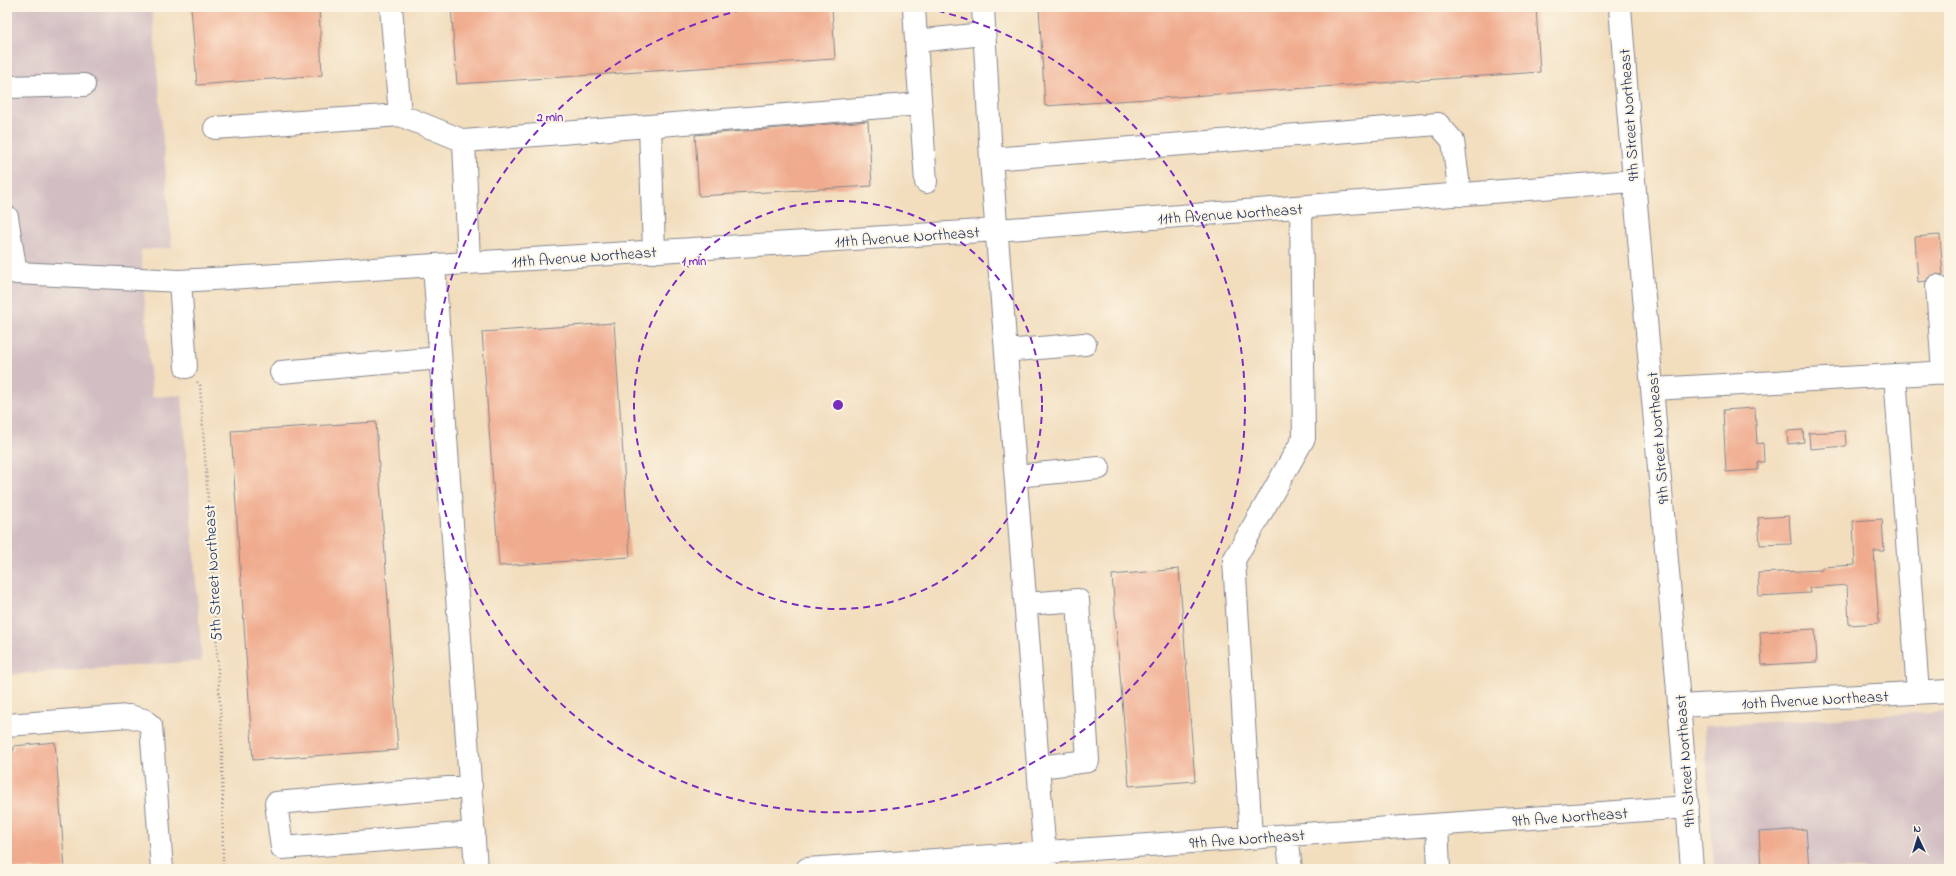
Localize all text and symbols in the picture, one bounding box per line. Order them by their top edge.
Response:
street label: 9th Street Northeast [1613,47,1647,182]
text: 2 min [536,109,563,127]
street label: 11th Avenue Northeast [1157,198,1304,232]
street label: 11th Avenue Northeast [834,221,981,255]
street label: 11th Avenue Northeast [511,241,658,275]
text: 1 min [682,253,706,271]
street label: 9th Street Northeast [1641,370,1677,505]
centre of rings [831,398,845,412]
street label: 5th Street Northeast [198,503,230,642]
street label: 10th Avenue Northeast [1741,685,1890,717]
street label: 9th Street Northeast [1669,693,1703,828]
street label: 9th Ave Northeast [1512,802,1629,834]
north arrow [1898,818,1938,858]
text: N [1913,821,1922,837]
street label: 9th Ave Northeast [1189,824,1306,856]

